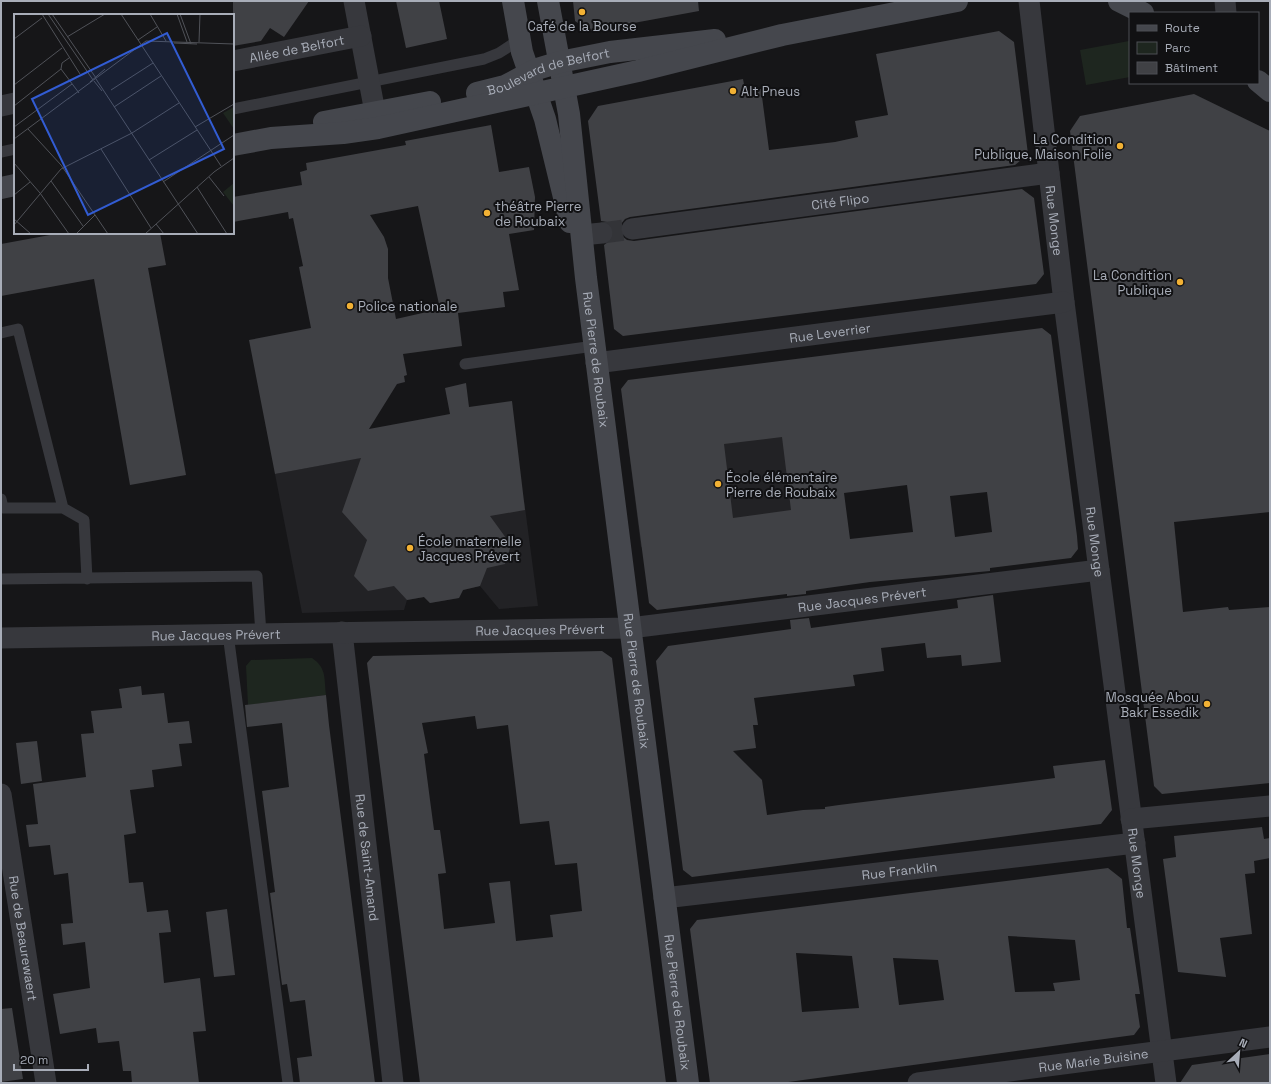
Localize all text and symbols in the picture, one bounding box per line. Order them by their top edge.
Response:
marker: Café de la Bourse [577,7,587,17]
legend [1129,12,1259,84]
inset map [14,14,234,234]
place label: Café de la Bourse [527,18,637,35]
text: Route [1165,20,1200,36]
street label: Allée de Belfort [248,31,346,67]
text: Parc [1165,40,1190,56]
street label: Boulevard de Belfort [485,44,611,99]
text: Bâtiment [1165,60,1218,76]
place label: Alt Pneus [741,83,800,100]
marker: Alt Pneus [728,86,738,96]
place label: La Condition Publique, Maison Folie [974,131,1112,163]
marker: La Condition Publique, Maison Folie [1115,141,1125,151]
street label: Rue Monge [1042,185,1067,257]
street label: Cité Flipo [810,189,870,214]
place label: théâtre Pierre de Roubaix [495,198,581,230]
marker: théâtre Pierre de Roubaix [482,208,492,218]
place label: La Condition Publique [1093,267,1172,299]
marker: La Condition Publique [1175,277,1185,287]
street label: Rue Pierre de Roubaix [579,291,613,429]
place label: Police nationale [358,298,457,315]
marker: Police nationale [345,301,355,311]
street label: Rue Leverrier [788,319,872,347]
place label: École élémentaire Pierre de Roubaix [726,469,838,501]
marker: École élémentaire Pierre de Roubaix [713,479,723,489]
street label: Rue Monge [1082,506,1108,578]
place label: École maternelle Jacques Prévert [418,533,522,565]
marker: École maternelle Jacques Prévert [405,543,415,553]
street label: Rue Jacques Prévert [797,583,927,616]
street label: Rue Pierre de Roubaix [620,612,654,750]
street label: Rue Jacques Prévert [475,620,605,639]
street label: Rue Jacques Prévert [151,626,281,645]
place label: Mosquée Abou Bakr Essedik [1105,689,1199,721]
marker: Mosquée Abou Bakr Essedik [1202,699,1212,709]
street label: Rue de Saint-Amand [351,793,383,922]
street label: Rue Monge [1124,827,1150,899]
street label: Rue Franklin [861,858,938,884]
street label: Rue de Beaurewaert [5,874,41,1002]
street label: Rue Pierre de Roubaix [660,933,694,1072]
north arrow [1219,1032,1259,1072]
text: N [1237,1035,1250,1051]
street label: Rue Marie Buisine [1038,1045,1149,1076]
scale bar [14,1046,88,1072]
text: 20 m [20,1052,48,1068]

